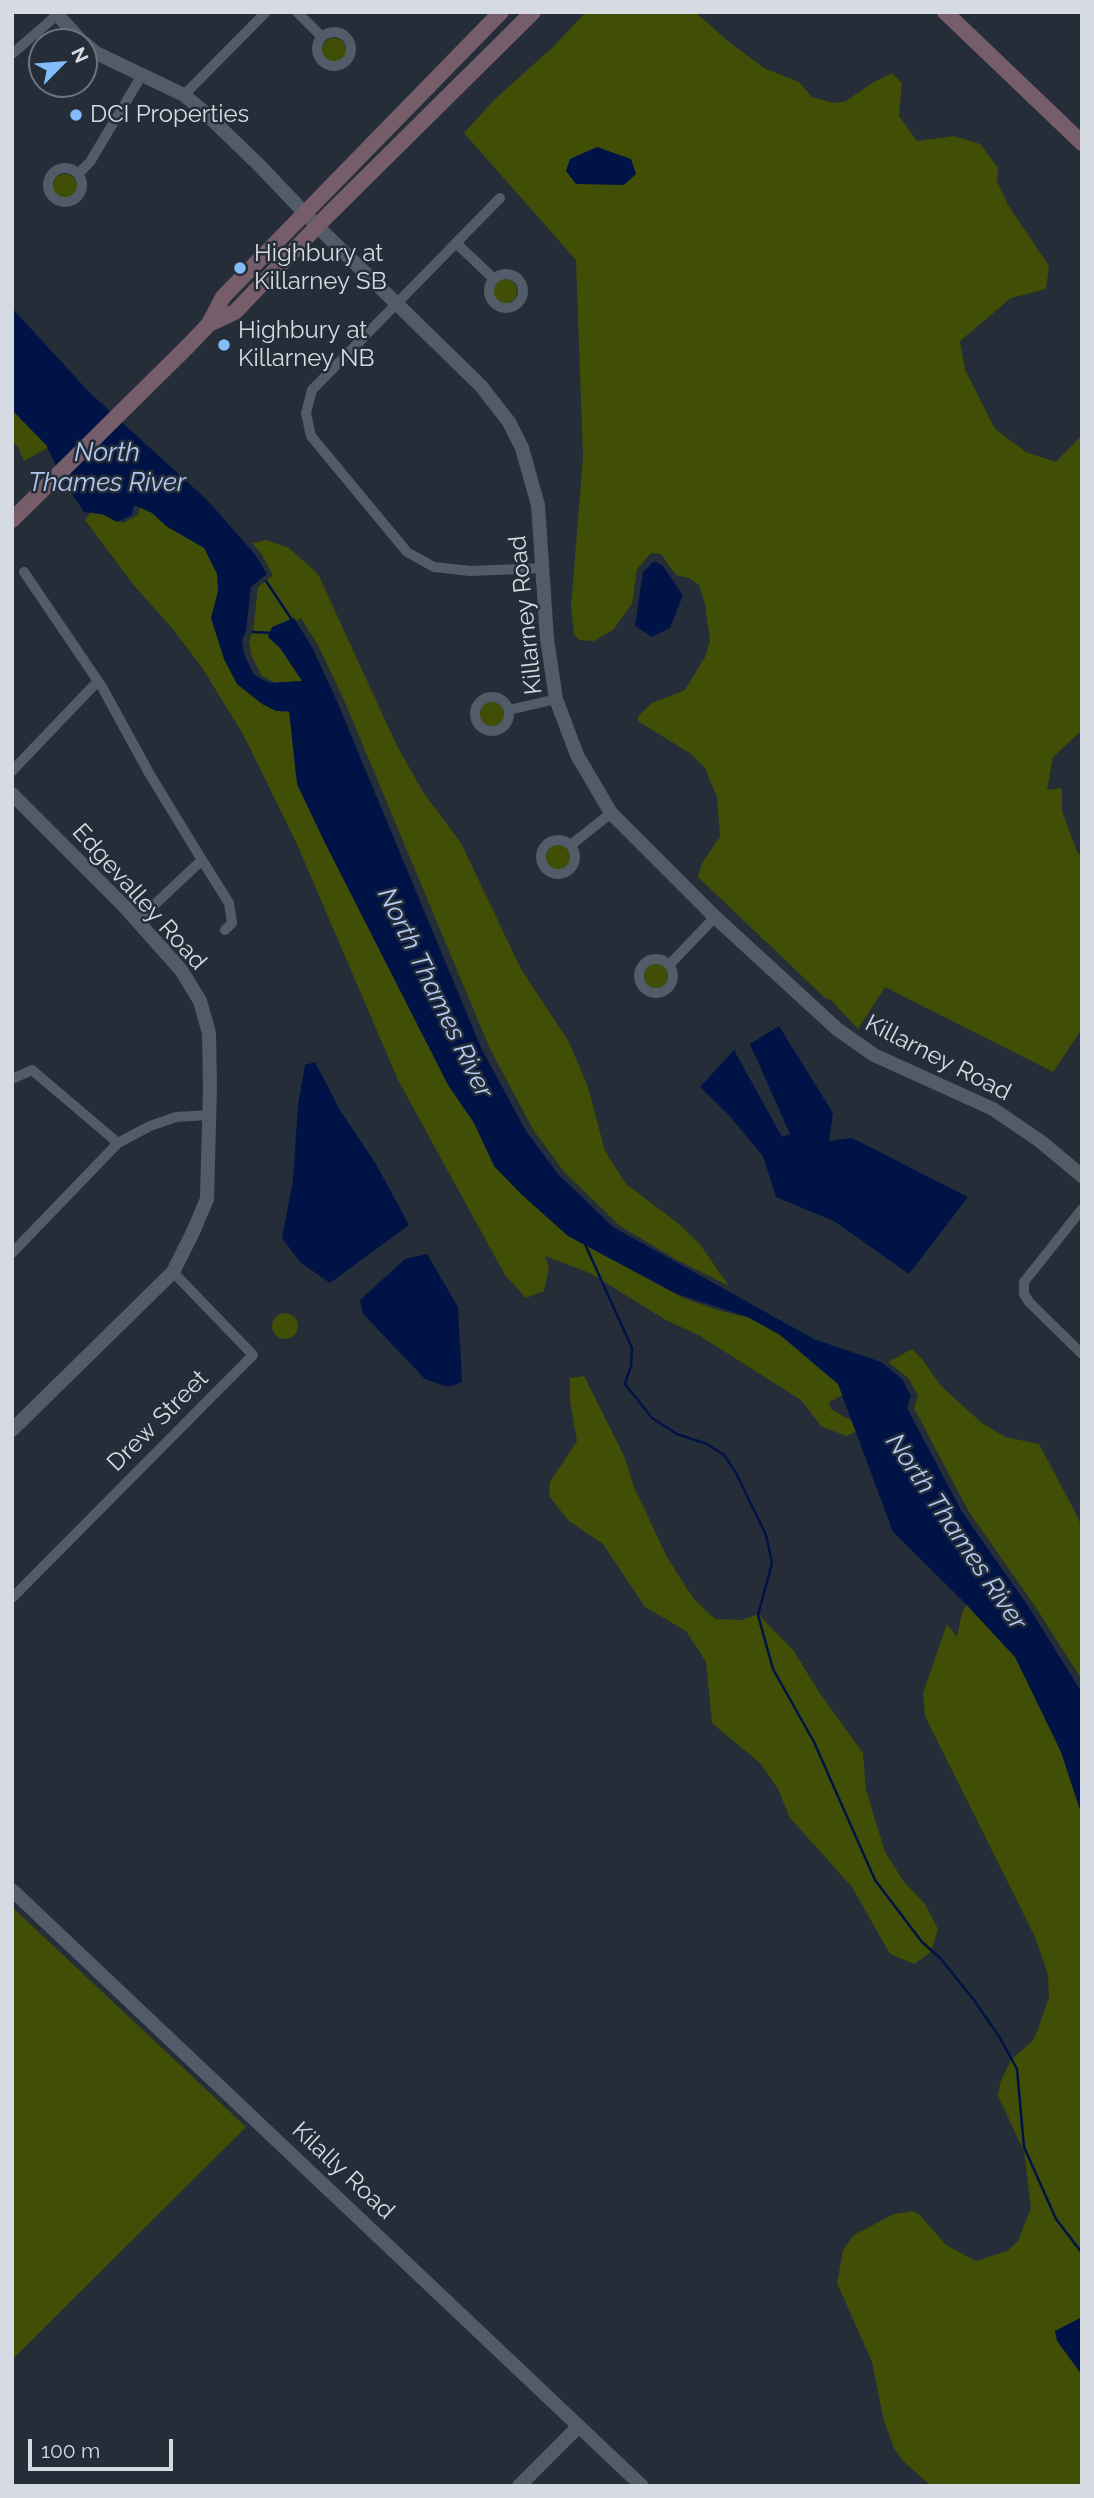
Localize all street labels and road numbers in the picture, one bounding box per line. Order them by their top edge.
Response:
street label: Killarney Road [503,534,549,696]
street label: Edgevalley Road [66,818,212,976]
street label: Killarney Road [860,1009,1016,1107]
street label: Drew Street [101,1364,215,1478]
street label: Kilally Road [286,2116,400,2226]

